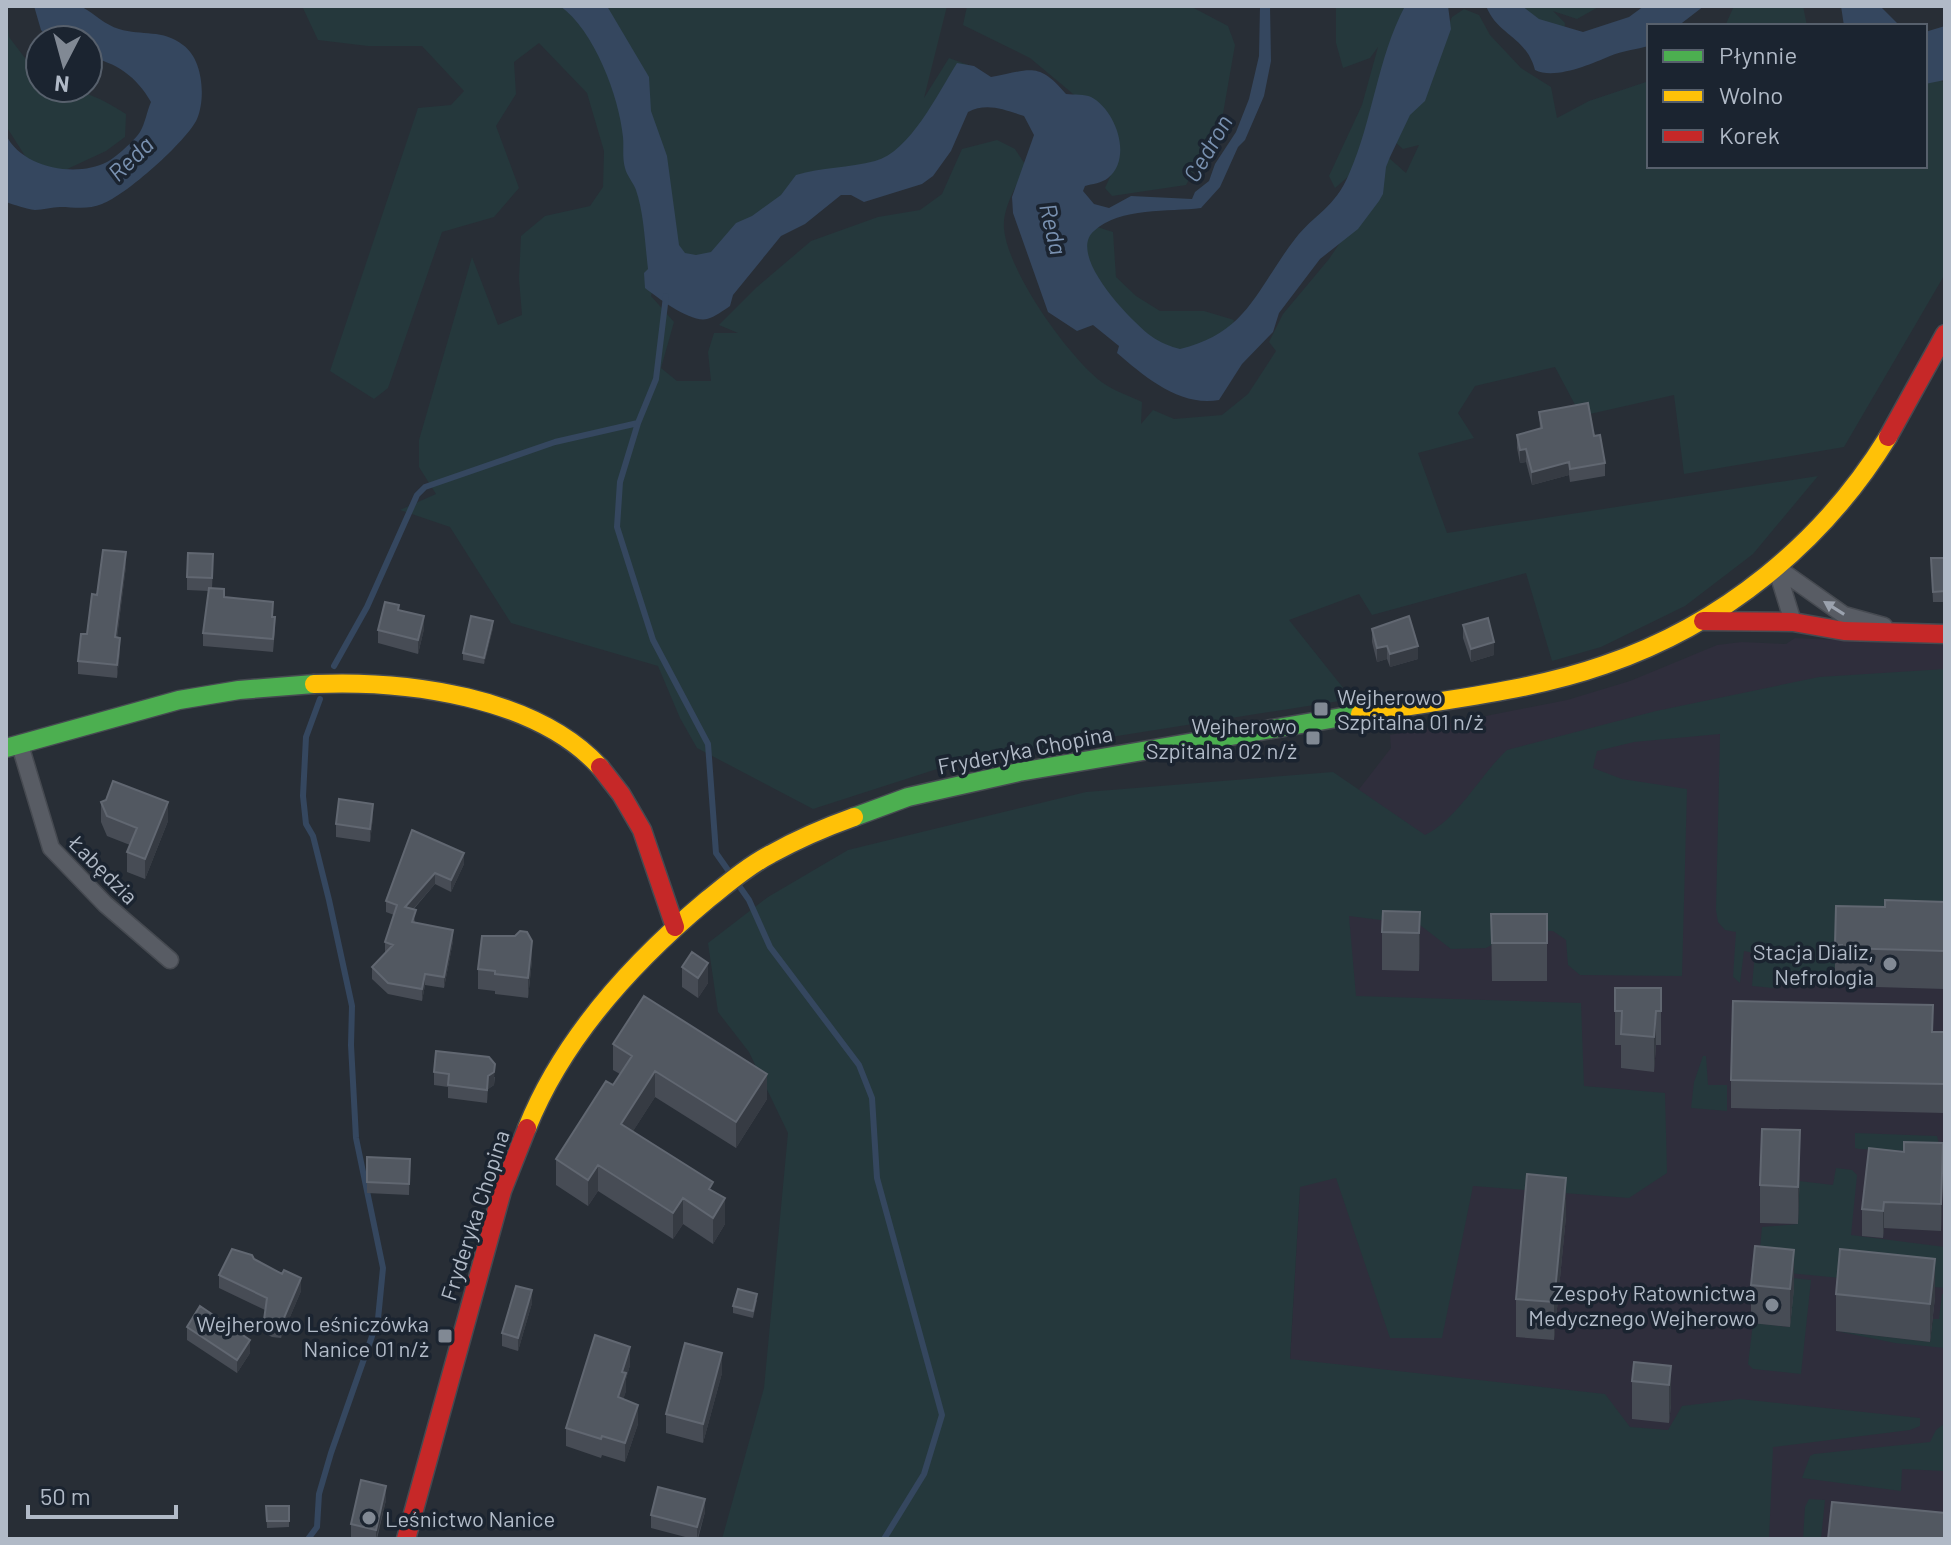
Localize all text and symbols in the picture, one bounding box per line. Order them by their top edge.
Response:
north arrow [24,24,104,104]
legend [1647,24,1927,168]
text: Płynnie [1719,40,1797,69]
text: N [53,71,70,99]
text: Wolno [1719,80,1783,109]
water label: Cedron [1176,109,1238,187]
text: Korek [1719,120,1780,149]
water label: Reda [101,130,159,186]
water label: Reda [1034,200,1074,258]
one-way arrow [1823,601,1845,615]
place label: Wejherowo Szpitalna 01 n/ż [1337,683,1484,734]
marker: Wejherowo Szpitalna 01 n/ż [1312,700,1330,718]
place label: Wejherowo Szpitalna 02 n/ż [1146,712,1297,763]
street label: Fryderyka Chopina [935,719,1115,779]
marker: Wejherowo Szpitalna 02 n/ż [1304,729,1322,747]
street label: Łabędzia [63,828,144,909]
place label: Stacja Dializ, Nefrologia [1753,938,1874,989]
marker: Stacja Dializ, Nefrologia [1881,955,1899,973]
street label: Fryderyka Chopina [434,1127,514,1303]
place label: Zespoły Ratownictwa Medycznego Wejherowo [1528,1279,1756,1330]
marker: Zespoły Ratownictwa Medycznego Wejherowo [1763,1296,1781,1314]
place label: Wejherowo Leśniczówka Nanice 01 n/ż [196,1310,429,1361]
marker: Wejherowo Leśniczówka Nanice 01 n/ż [436,1327,454,1345]
scale bar [28,1469,176,1519]
text: 50 m [40,1481,91,1510]
place label: Leśnictwo Nanice [385,1505,555,1531]
marker: Leśnictwo Nanice [360,1509,378,1527]

